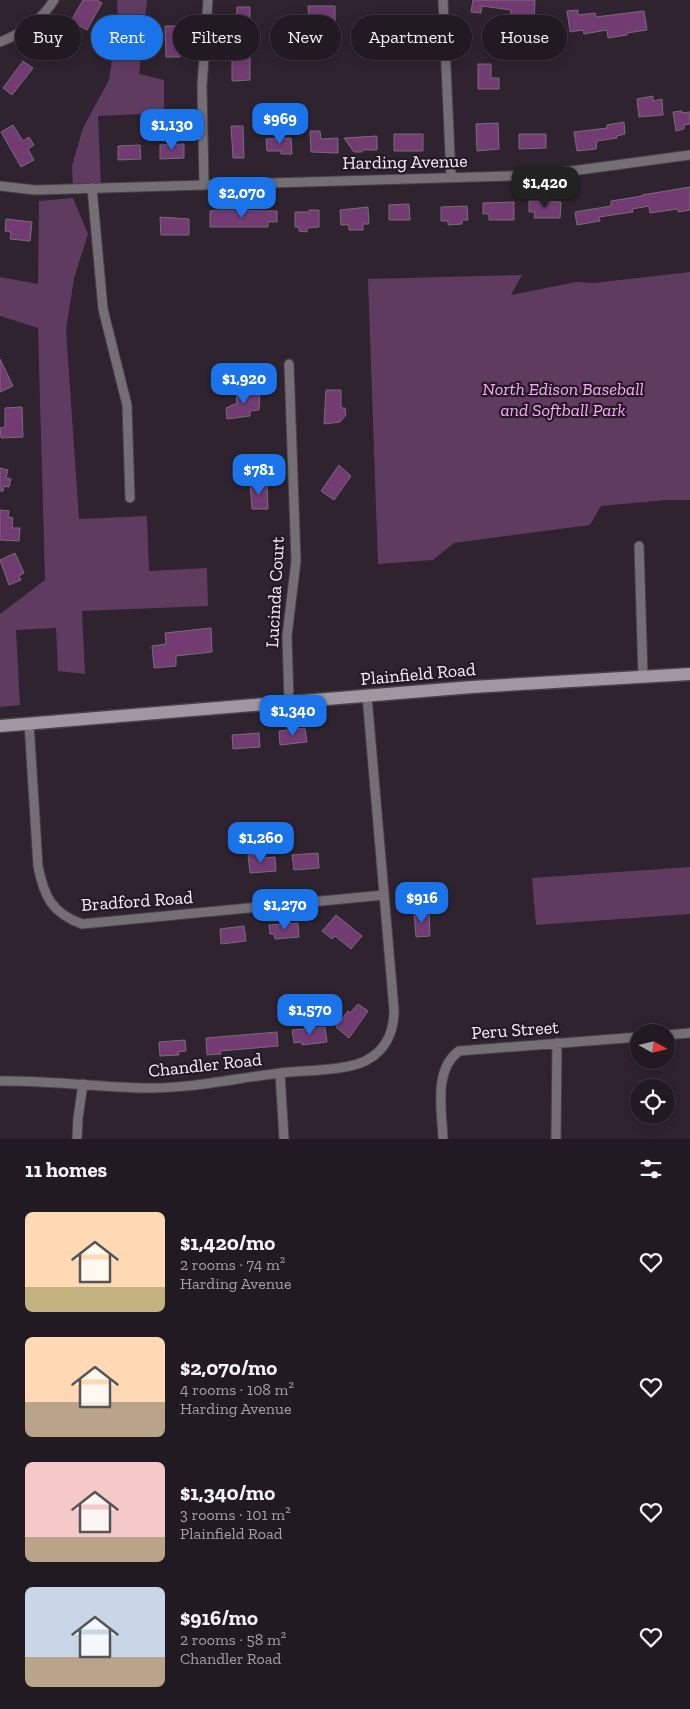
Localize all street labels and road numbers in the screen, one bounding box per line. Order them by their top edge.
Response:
street label: Harding Avenue [342,150,468,174]
street label: Lucinda Court [261,536,289,648]
street label: Plainfield Road [360,658,477,690]
street label: Bradford Road [80,886,194,916]
street label: Peru Street [471,1016,560,1044]
street label: Chandler Road [147,1048,263,1082]

